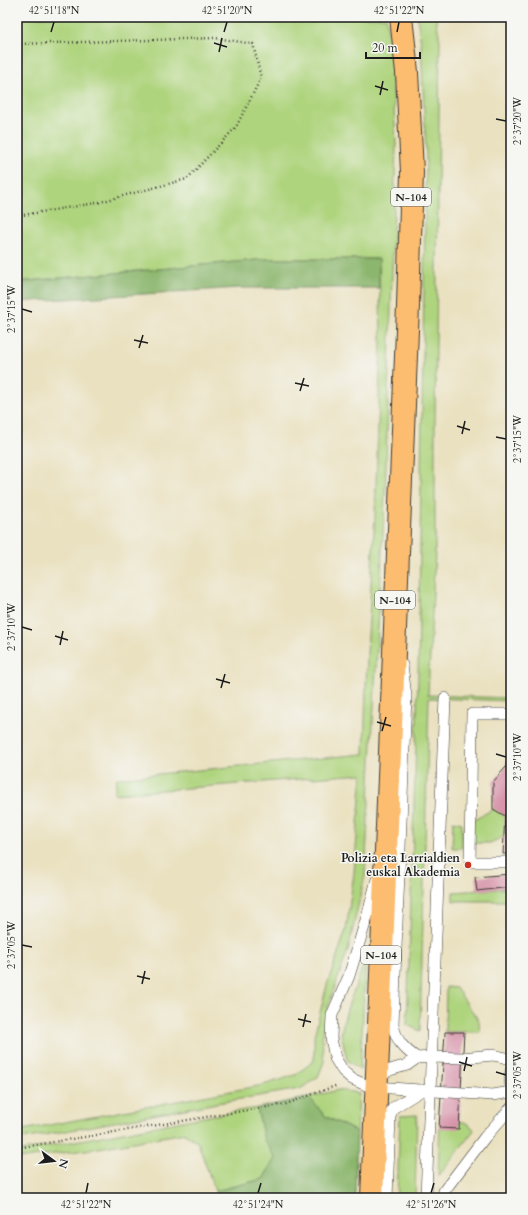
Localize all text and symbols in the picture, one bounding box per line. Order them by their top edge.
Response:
text: 42°51'18"N [29,4,80,18]
text: 42°51'20"N [202,4,253,18]
text: 42°51'22"N [374,4,425,18]
scale bar [366,34,420,60]
text: 20 m [372,40,399,56]
text: 2°37'20"W [511,96,525,145]
road number: N-104 [391,188,431,206]
text: 2°37'15"W [5,284,19,333]
text: 2°37'15"W [511,414,525,463]
road number: N-104 [375,591,415,609]
text: 2°37'10"W [5,602,19,651]
text: 2°37'10"W [511,732,525,781]
place label: Polizia eta Larrialdien euskal Akademia [341,850,460,880]
marker: Polizia eta Larrialdien euskal Akademia [463,860,473,870]
text: 2°37'05"W [5,920,19,969]
road number: N-104 [361,946,401,964]
text: 2°37'05"W [511,1050,525,1099]
north arrow [34,1141,74,1181]
text: N [55,1157,72,1170]
text: 42°51'22"N [61,1198,112,1212]
text: 42°51'24"N [233,1198,284,1212]
text: 42°51'26"N [406,1198,457,1212]

